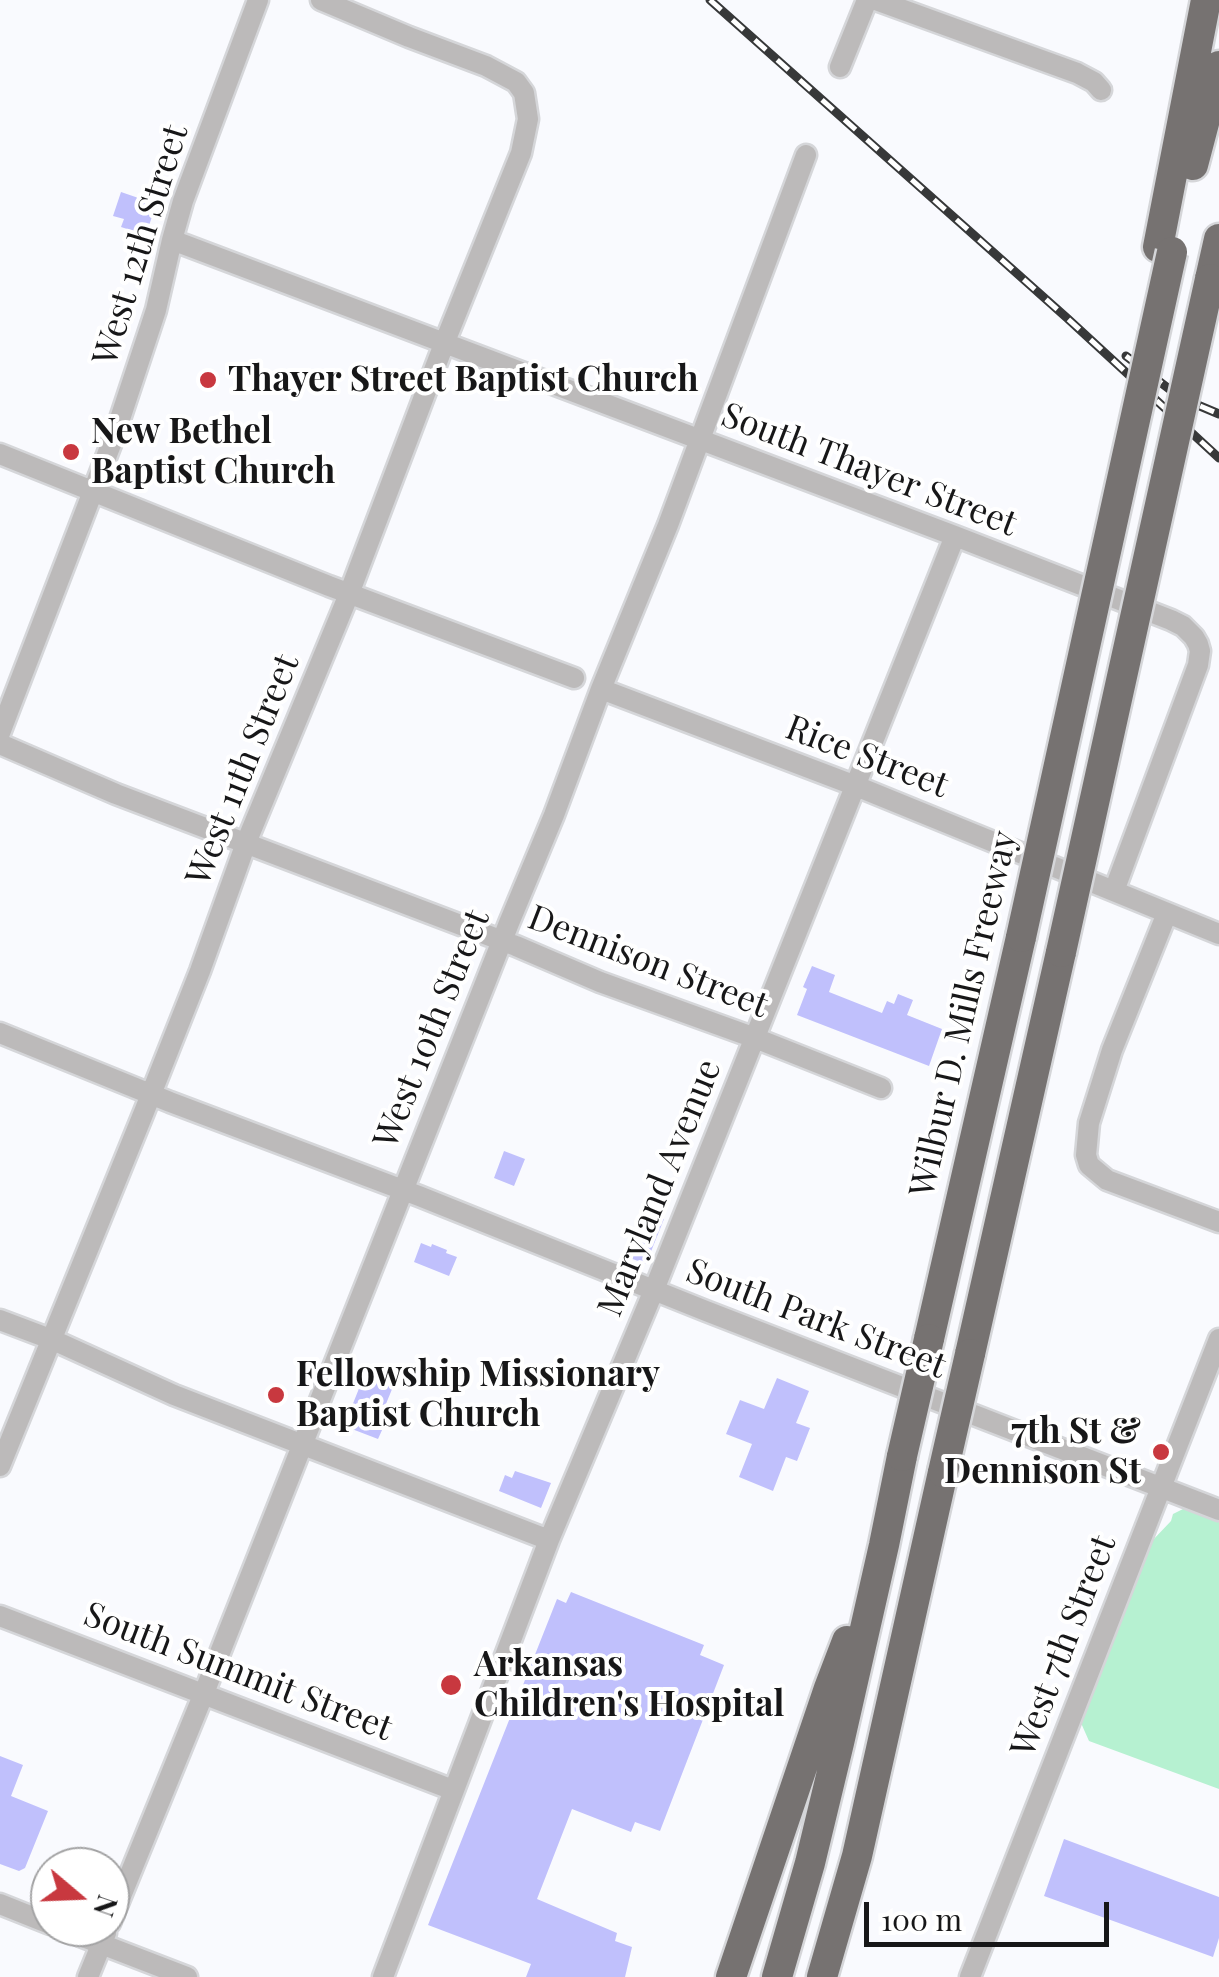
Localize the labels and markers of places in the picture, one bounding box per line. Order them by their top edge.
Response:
place label: Thayer Street Baptist Church [228,359,699,401]
marker: Thayer Street Baptist Church [197,369,219,391]
place label: New Bethel Baptist Church [91,411,335,493]
marker: New Bethel Baptist Church [60,441,82,463]
place label: Fellowship Missionary Baptist Church [296,1354,660,1436]
marker: Fellowship Missionary Baptist Church [265,1384,287,1406]
place label: 7th St & Dennison St [944,1411,1141,1493]
marker: 7th St & Dennison St [1150,1441,1172,1463]
place label: Arkansas Children's Hospital [474,1644,784,1726]
marker: Arkansas Children's Hospital [438,1672,464,1698]

